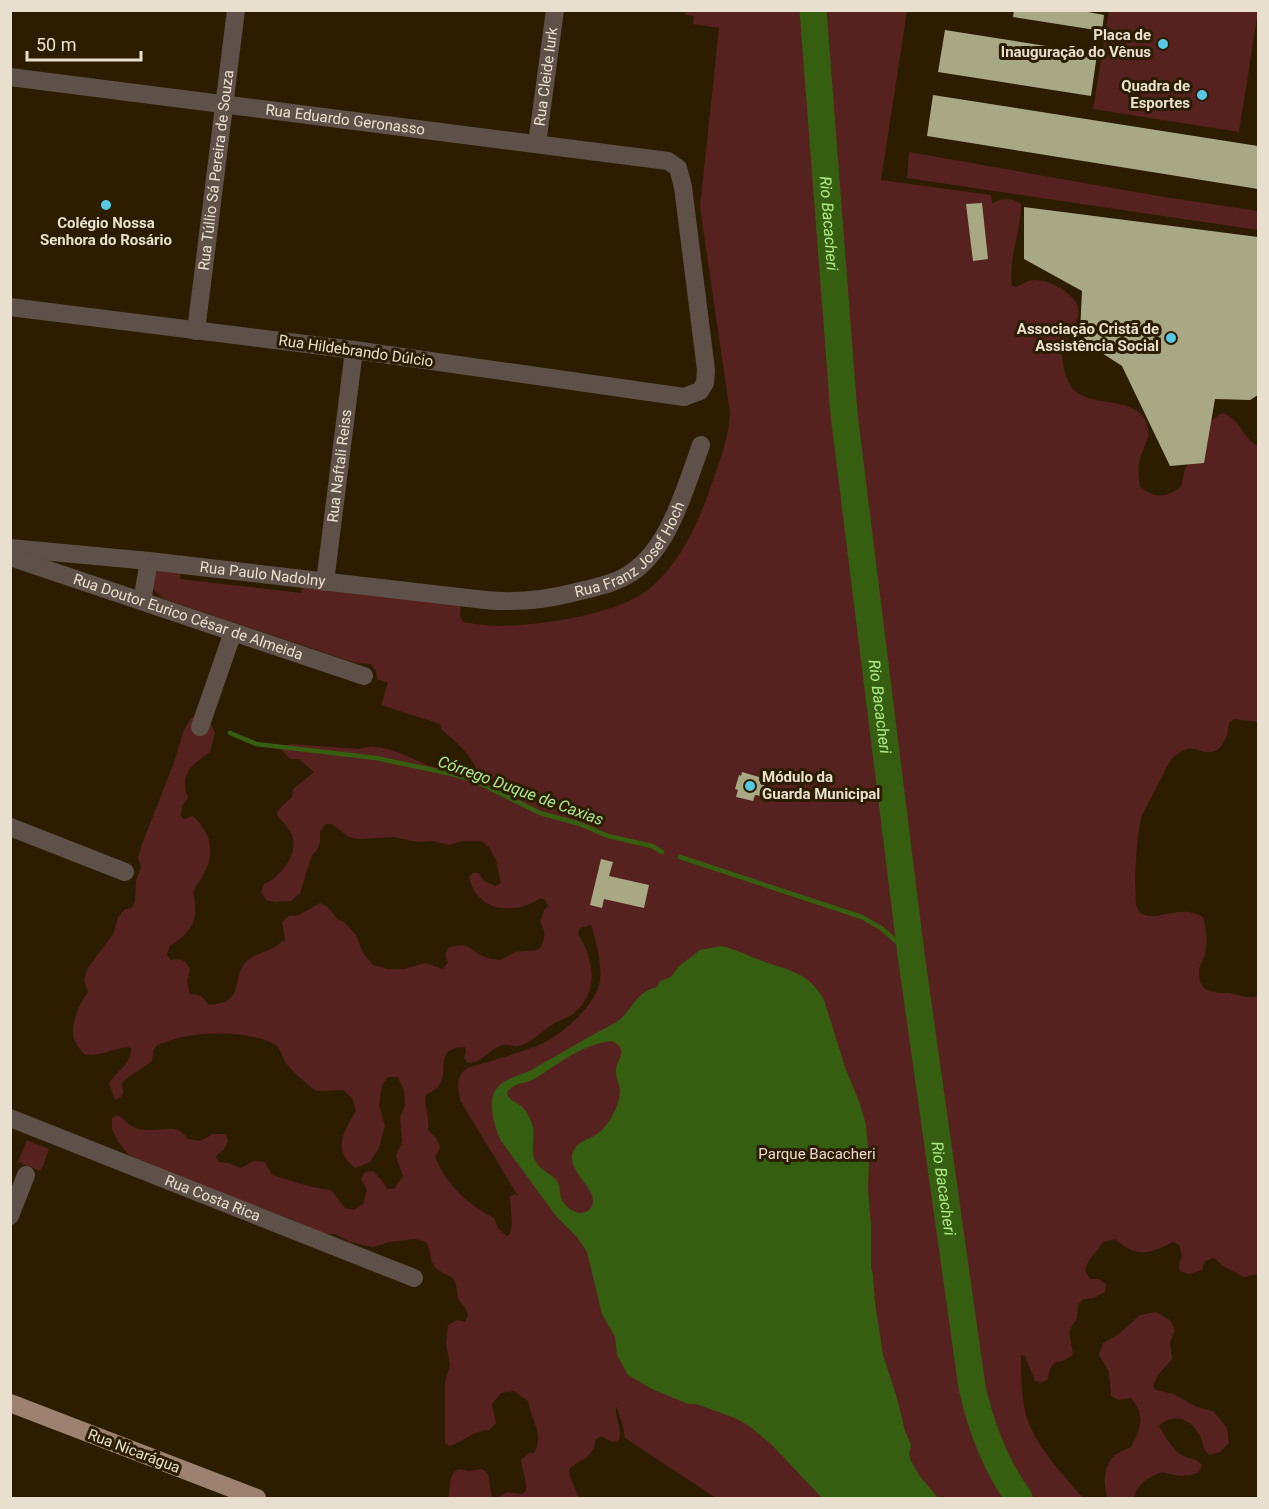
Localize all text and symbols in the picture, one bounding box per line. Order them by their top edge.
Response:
scale bar [27,24,141,62]
street label: Rua Cleide Iurk [530,26,562,127]
place label: Placa de Inauguração do Vênus [1001,26,1151,61]
text: 50 m [36,34,76,55]
marker: Placa de Inauguração do Vênus [1156,37,1170,51]
street label: Rua Túllio Sá Pereira de Souza [195,69,237,272]
place label: Quadra de Esportes [1121,77,1190,112]
marker: Quadra de Esportes [1195,88,1209,102]
street label: Rua Eduardo Geronasso [264,101,426,139]
water label: Rio Bacacheri [816,175,842,272]
marker: Colégio Nossa Senhora do Rosário [99,198,113,212]
place label: Colégio Nossa Senhora do Rosário [40,214,172,249]
place label: Associação Cristã de Assistência Social [1017,320,1159,355]
street label: Rua Hildebrando Dúlcio [277,331,435,371]
marker: Associação Cristã de Assistência Social [1164,331,1178,345]
street label: Rua Naftali Reiss [324,408,356,524]
street label: Rua Franz Josef Hoch [573,499,688,601]
street label: Rua Paulo Nadolny [199,558,326,590]
street label: Rua Doutor Eurico César de Almeida [71,570,305,664]
water label: Rio Bacacheri [865,658,895,755]
water label: Córrego Duque de Caxias [435,752,606,829]
place label: Módulo da Guarda Municipal [762,768,880,803]
marker: Módulo da Guarda Municipal [743,779,757,793]
water label: Rio Bacacheri [928,1140,960,1237]
park label: Parque Bacacheri [758,1145,876,1163]
street label: Rua Costa Rica [162,1171,263,1225]
street label: Rua Nicarágua [85,1425,183,1477]

